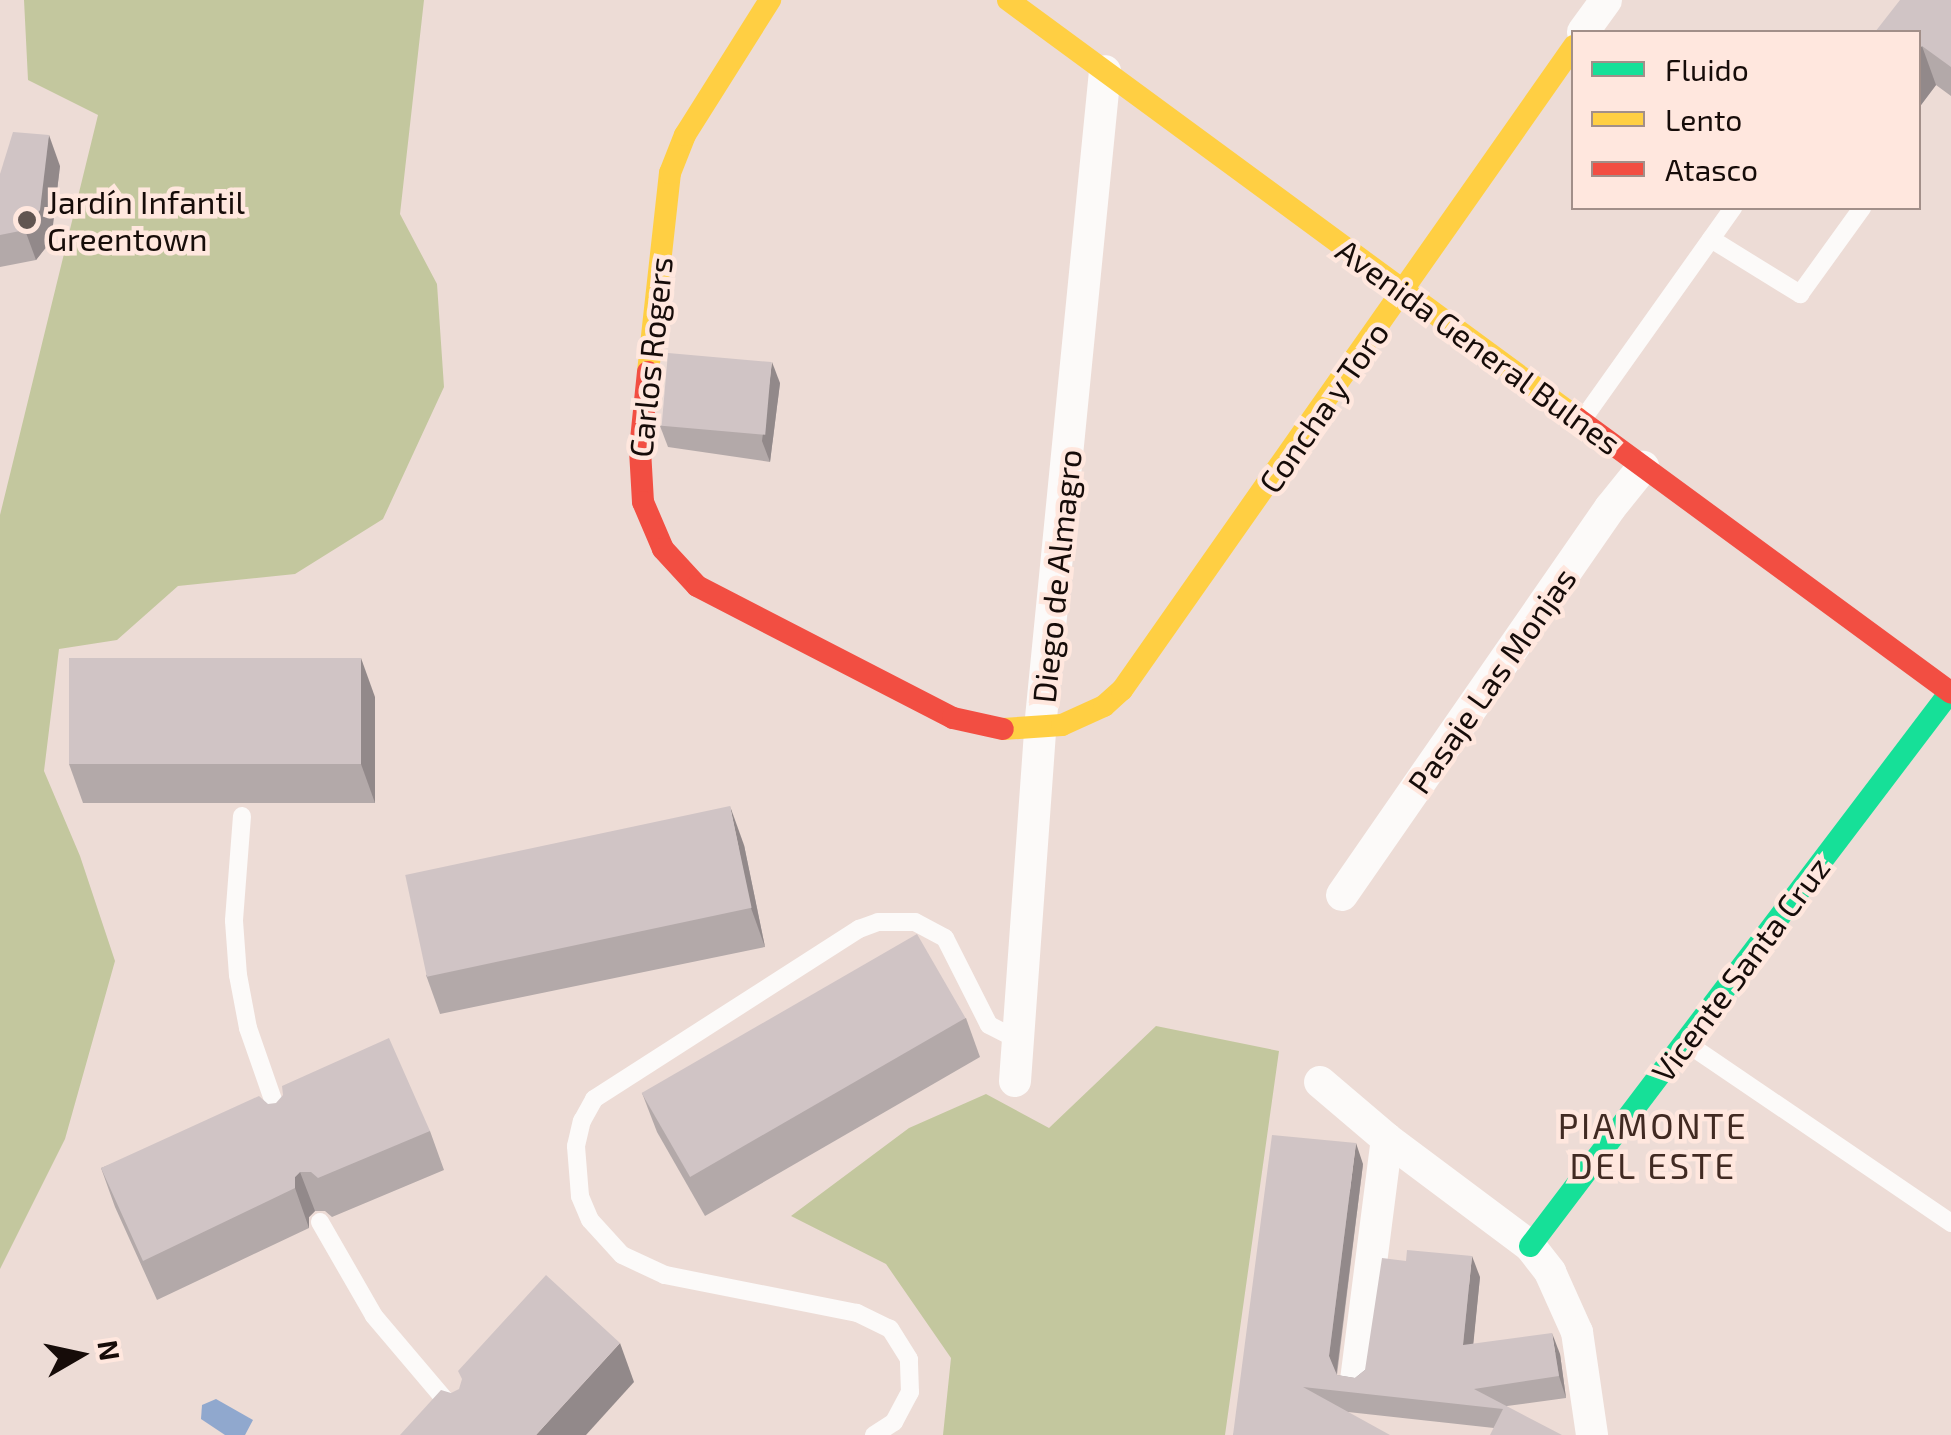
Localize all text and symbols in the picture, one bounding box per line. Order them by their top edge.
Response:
legend [1571,30,1921,210]
text: Fluido [1665,51,1749,87]
text: Lento [1665,101,1742,137]
text: Atasco [1665,151,1758,187]
place label: Jardín Infantil Greentown [47,183,245,258]
marker: Jardín Infantil Greentown [16,209,38,231]
street label: Avenida General Bulnes [1329,230,1629,462]
street label: Carlos Rogers [620,255,680,459]
street label: Concha y Toro [1249,313,1397,501]
street label: Diego de Almagro [1024,447,1088,705]
street label: Pasaje Las Monjas [1399,560,1583,800]
street label: Vicente Santa Cruz [1643,849,1837,1089]
district label: PIAMONTE DEL ESTE [1558,1104,1748,1186]
north arrow [30,1305,130,1405]
text: N [91,1338,128,1363]

